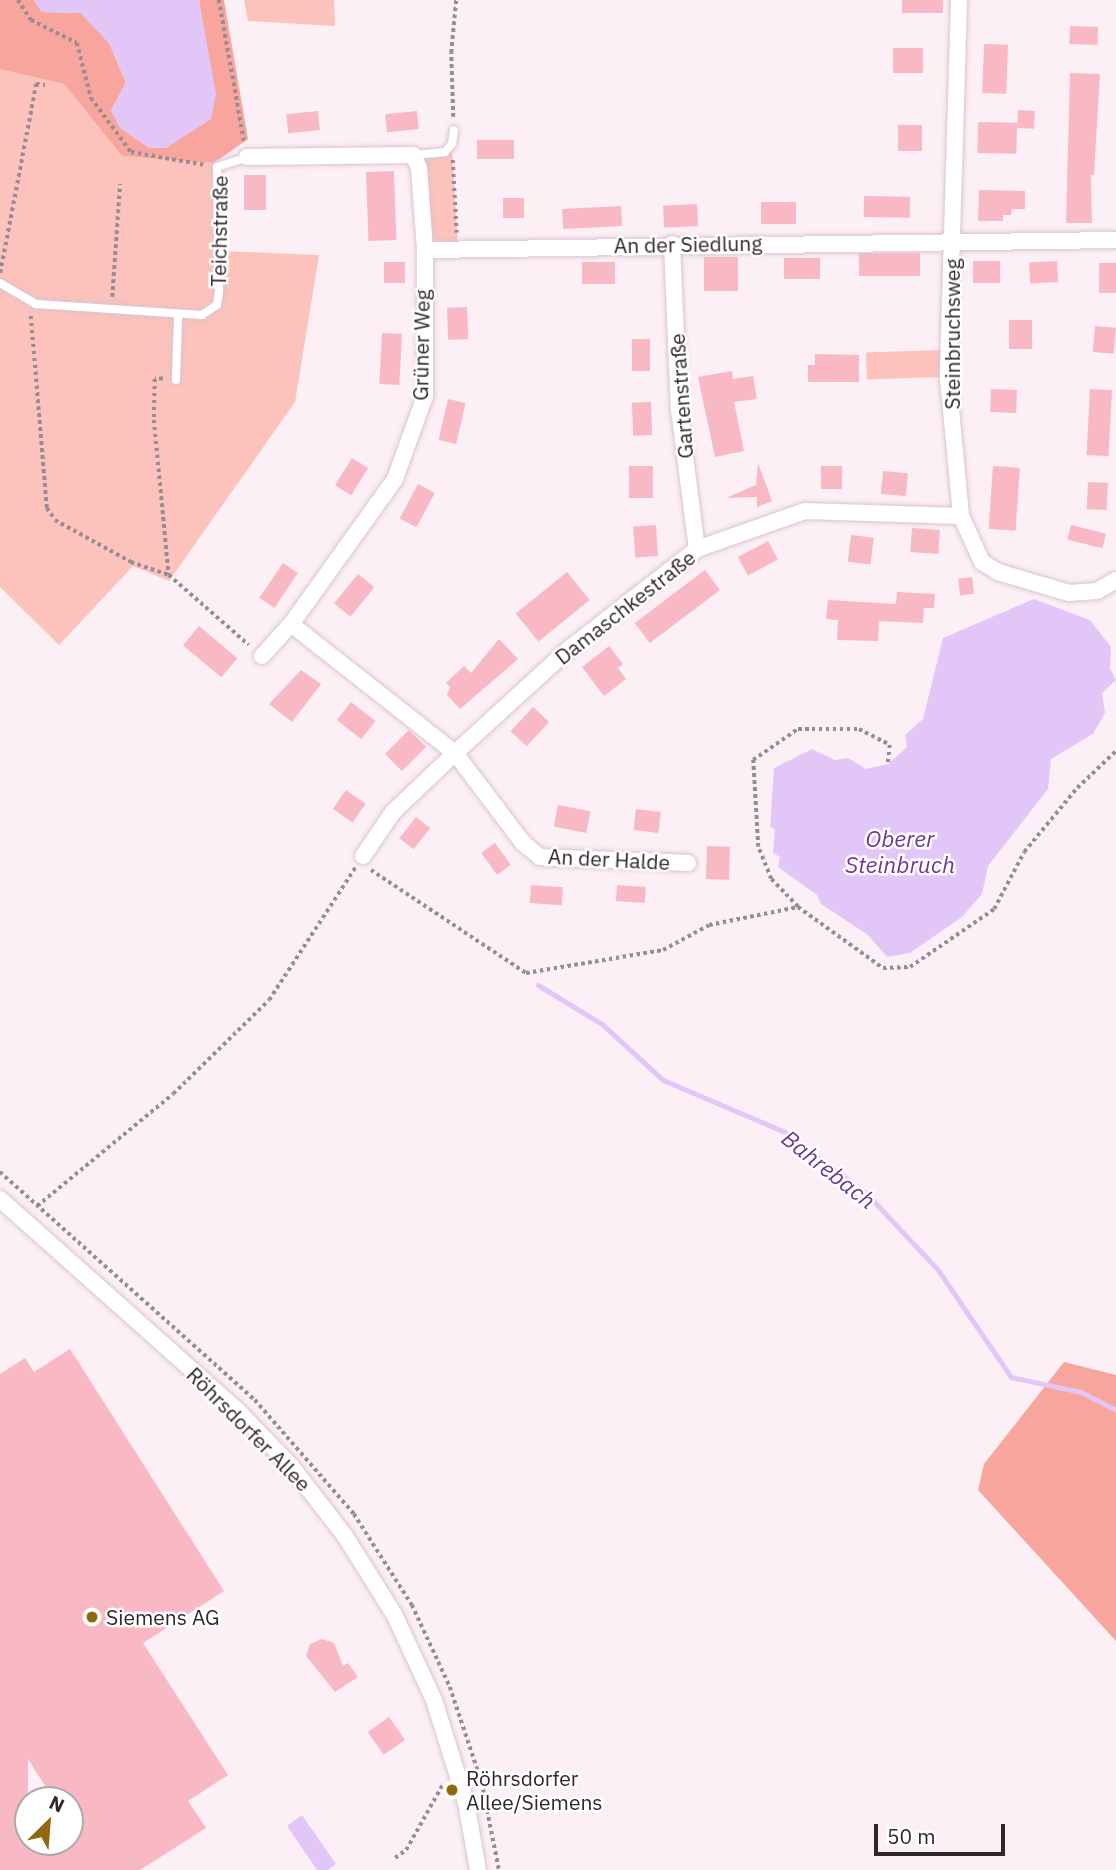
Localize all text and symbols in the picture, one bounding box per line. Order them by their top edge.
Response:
street label: Teichstraße [205,175,233,287]
street label: An der Siedlung [614,230,762,258]
street label: Steinbruchsweg [939,258,965,410]
street label: Grüner Weg [407,289,435,401]
street label: Gartenstraße [664,332,698,460]
street label: Damaschkestraße [550,544,700,670]
water label: Oberer Steinbruch [845,824,955,878]
street label: An der Halde [547,843,671,875]
water label: Bahrebach [777,1124,881,1214]
street label: Röhrsdorfer Allee [182,1362,316,1496]
place label: Siemens AG [106,1604,220,1630]
marker: Siemens AG [84,1609,100,1625]
place label: Röhrsdorfer Allee/Siemens [466,1765,603,1815]
marker: Röhrsdorfer Allee/Siemens [444,1782,460,1798]
north arrow [14,1786,84,1856]
text: N [46,1790,68,1818]
scale bar [878,1811,1009,1855]
text: 50 m [887,1822,936,1850]

